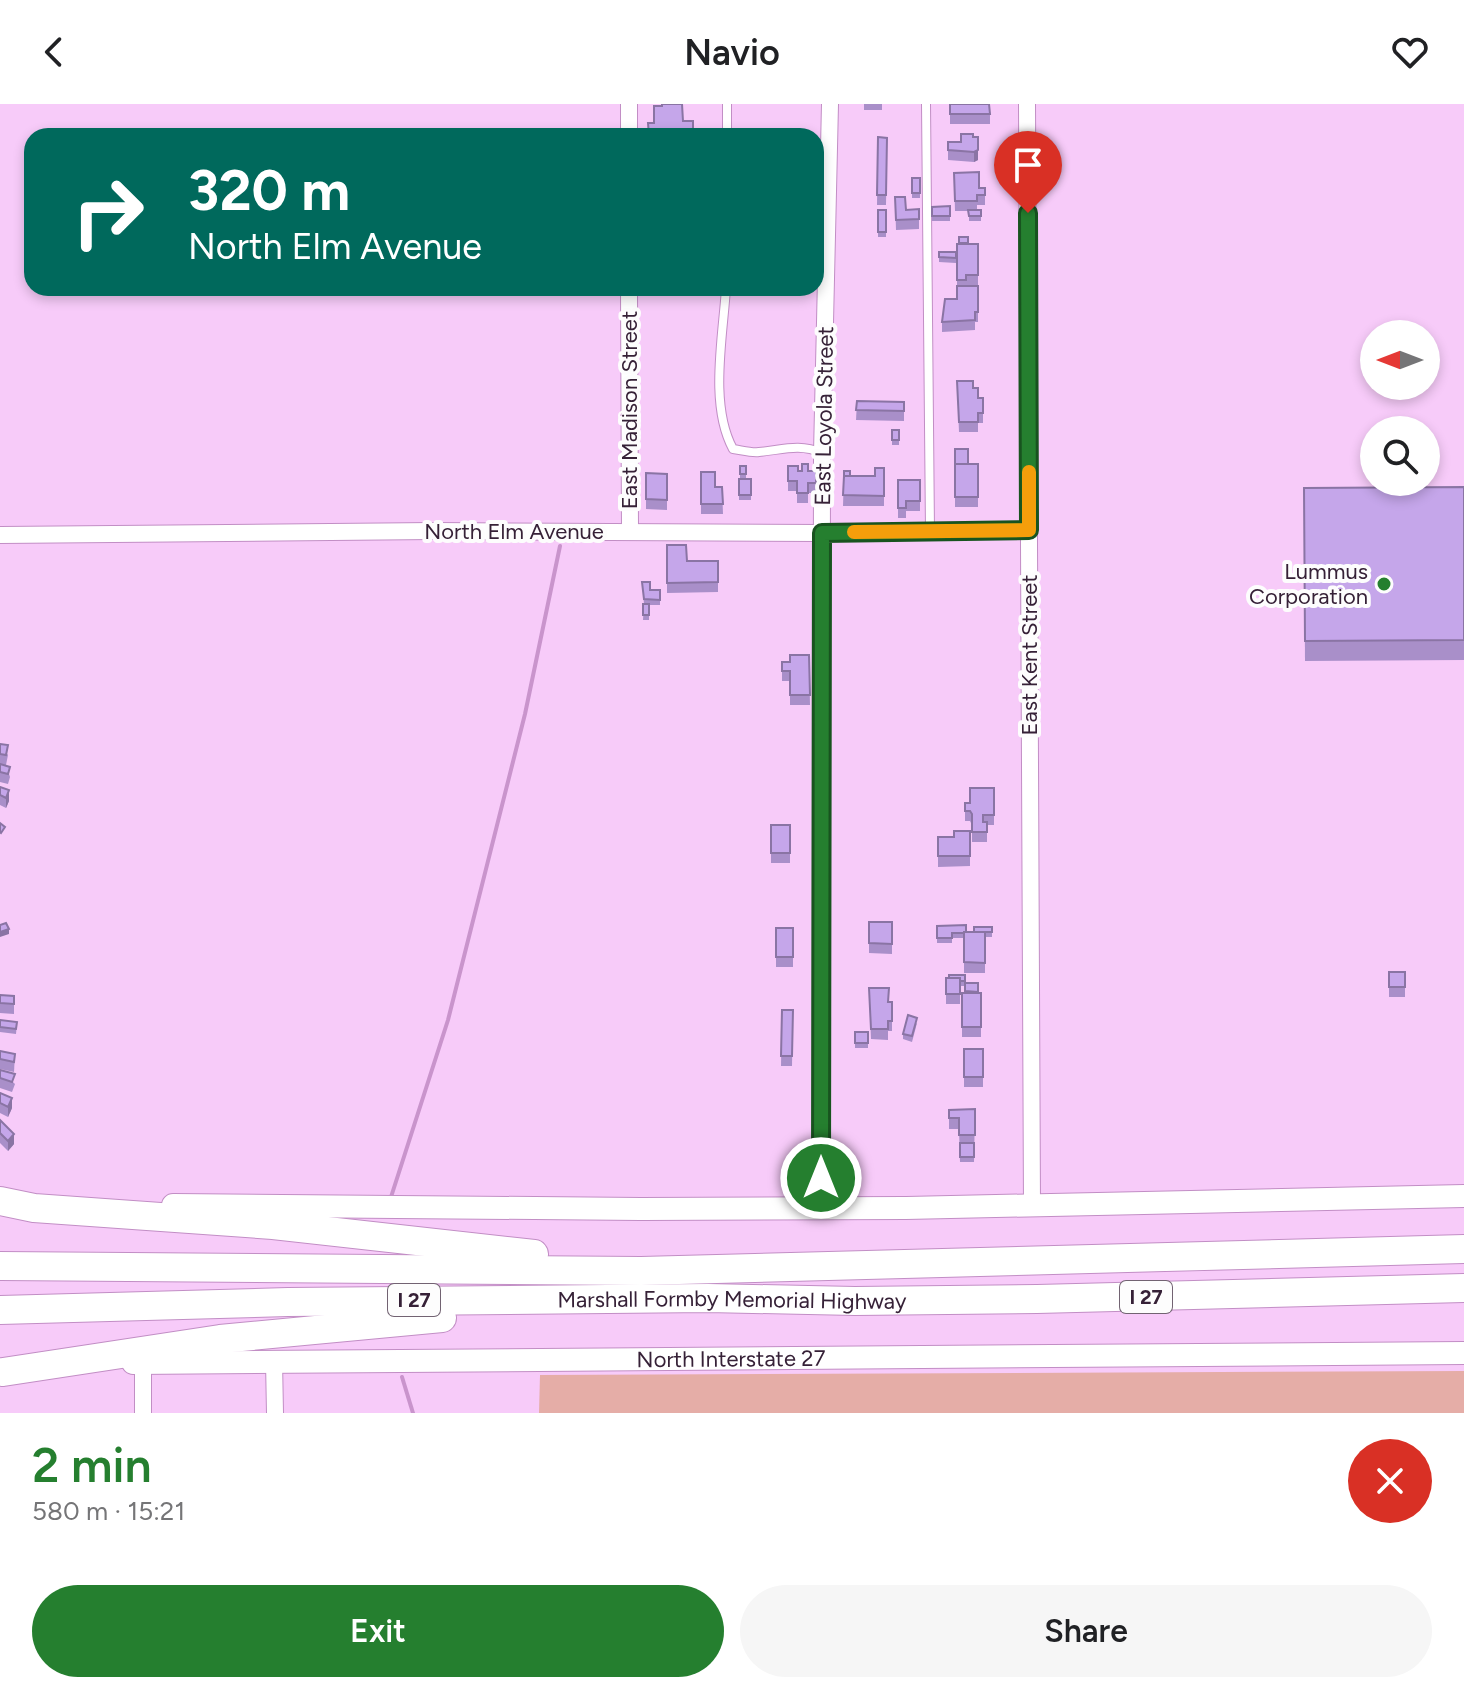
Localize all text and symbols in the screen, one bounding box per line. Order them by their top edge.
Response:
icon: back [32,30,76,74]
icon: heart [1388,30,1432,74]
text: Navio [684,31,780,74]
pin [994,131,1062,213]
icon: arrive [1006,143,1050,187]
text: 320 m [188,157,350,224]
icon: right [56,160,160,264]
text: North Elm Avenue [188,225,482,268]
street label: East Madison Street [616,311,643,509]
north arrow [1360,320,1440,400]
map controls [1360,320,1440,496]
street label: East Loyola Street [809,326,839,506]
button: search [1360,416,1440,496]
street label: North Elm Avenue [424,518,604,545]
place label: Lummus Corporation [1249,558,1368,610]
street label: East Kent Street [1016,574,1043,736]
marker: Lummus Corporation [1375,575,1393,593]
position arrow [779,1136,863,1220]
road number: I 27 [1120,1281,1172,1313]
road number: I 27 [388,1284,440,1316]
street label: Marshall Formby Memorial Highway [557,1284,907,1315]
street label: North Interstate 27 [636,1344,826,1373]
text: 2 min [32,1436,152,1494]
button: close [1348,1439,1432,1523]
text: 580 m · 15:21 [32,1495,185,1527]
button: Exit [32,1585,724,1677]
button: Share [740,1585,1432,1677]

